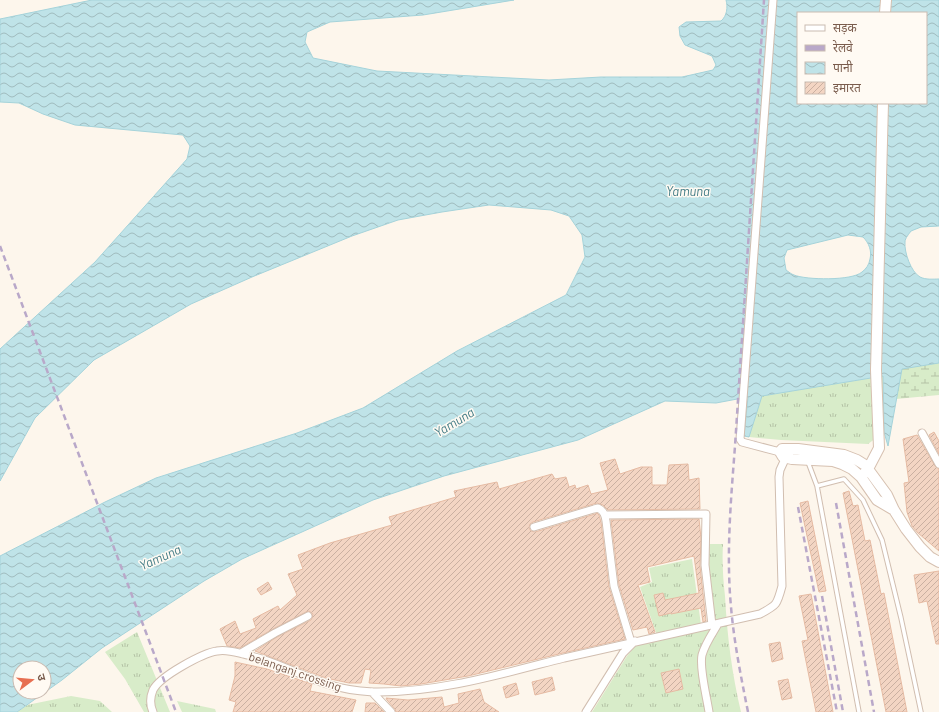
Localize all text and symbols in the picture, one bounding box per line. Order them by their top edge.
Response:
legend [797,12,927,104]
text: सड़क [833,20,858,35]
text: रेलवे [833,40,853,54]
text: पानी [833,60,854,74]
text: इमारत [833,80,862,95]
water label: Yamuna [666,183,710,199]
water label: Yamuna [431,404,477,440]
water label: Yamuna [137,541,183,573]
street label: belanganj crossing [247,649,343,693]
north arrow [12,660,52,700]
text: उ [35,672,49,683]

